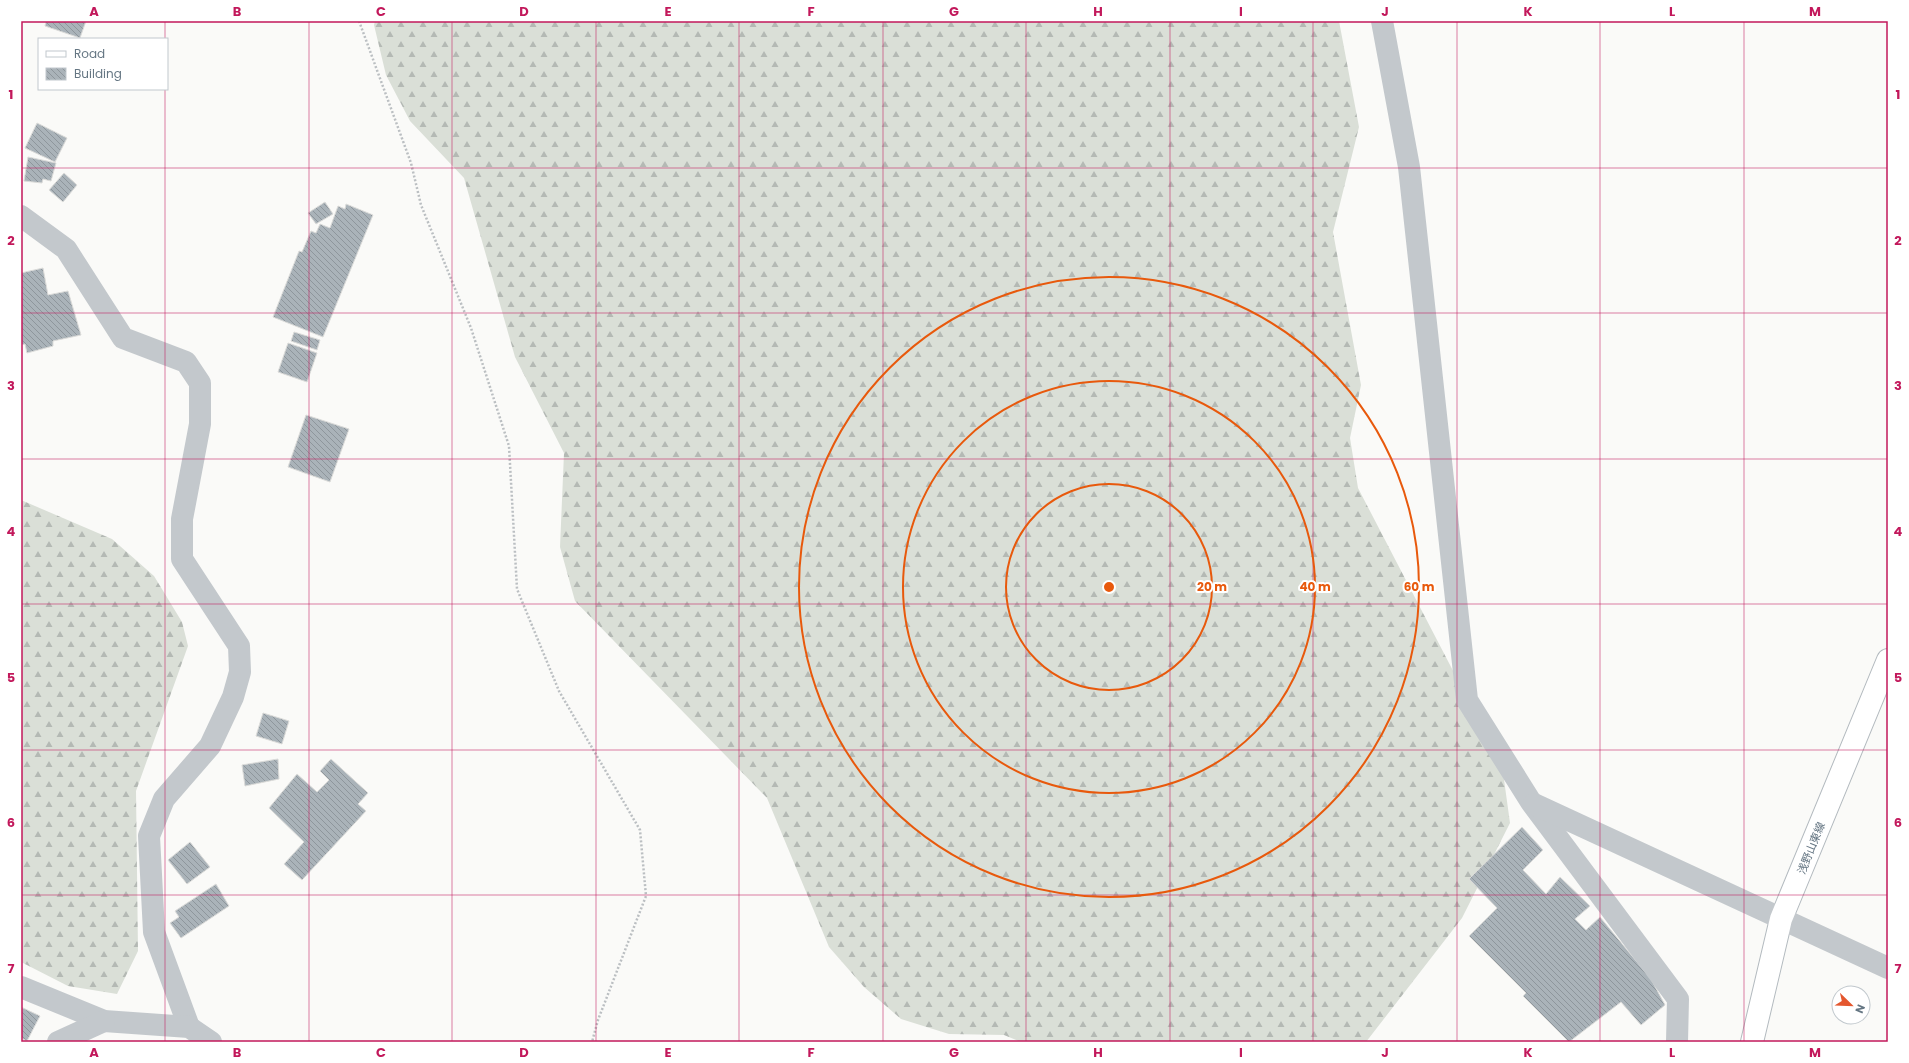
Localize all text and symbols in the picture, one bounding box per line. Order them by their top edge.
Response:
text: A [89,2,99,21]
text: B [233,2,242,21]
text: C [376,2,386,21]
text: D [519,2,529,21]
text: E [664,2,672,21]
text: F [807,2,815,21]
text: G [949,2,959,21]
text: H [1093,2,1103,21]
text: I [1239,2,1243,21]
text: J [1381,2,1389,21]
text: K [1523,2,1533,21]
text: L [1669,2,1675,21]
text: M [1809,2,1821,21]
legend [38,38,168,90]
text: Road [74,45,105,62]
text: Building [74,65,122,82]
text: 1 [9,85,13,104]
text: 1 [1896,85,1900,104]
text: 2 [7,231,15,250]
text: 2 [1894,231,1902,250]
text: 3 [7,376,15,395]
text: 3 [1894,376,1902,395]
text: 4 [7,522,16,541]
text: 4 [1894,522,1903,541]
text: 20 m [1197,578,1227,595]
text: 40 m [1299,578,1331,595]
text: 60 m [1404,578,1435,595]
centre of rings [1102,580,1116,594]
text: 5 [7,668,15,687]
text: 5 [1894,668,1902,687]
text: 6 [7,813,15,832]
text: 6 [1894,813,1902,832]
street label: 浅野山東線 [1793,820,1829,876]
text: 7 [8,959,15,978]
text: 7 [1895,959,1902,978]
north arrow [1831,985,1871,1025]
text: N [1851,1002,1869,1016]
text: A [89,1043,99,1062]
text: B [233,1043,242,1062]
text: C [376,1043,386,1062]
text: D [519,1043,529,1062]
text: E [664,1043,672,1062]
text: F [807,1043,815,1062]
text: G [949,1043,959,1062]
text: H [1093,1043,1103,1062]
text: I [1239,1043,1243,1062]
text: J [1381,1043,1389,1062]
text: K [1523,1043,1533,1062]
text: L [1669,1043,1675,1062]
text: M [1809,1043,1821,1062]

